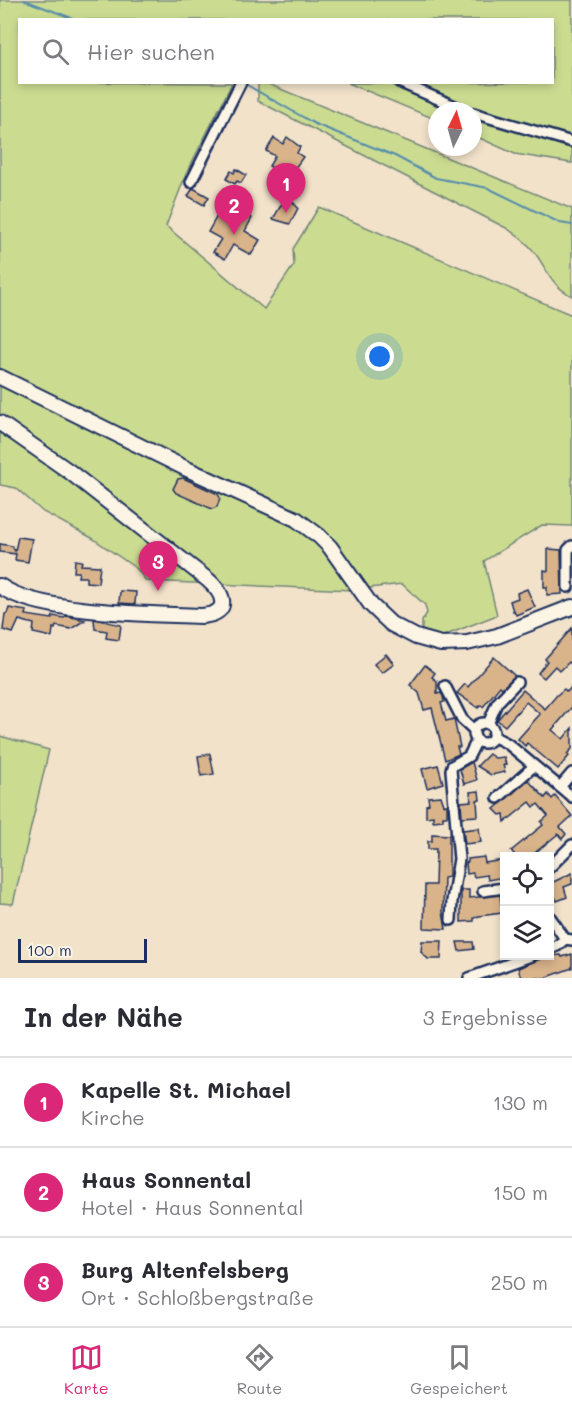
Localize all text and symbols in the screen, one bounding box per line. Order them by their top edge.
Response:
search box [18,18,554,84]
icon: search [39,35,72,68]
text: Hier suchen [87,37,215,66]
north arrow [428,102,482,156]
pin: 1 [266,164,306,213]
pin: 2 [214,186,254,235]
your location [365,342,394,371]
pin: 3 [138,542,178,591]
map controls [500,852,554,960]
button: locate [500,852,554,906]
button: layers [500,906,554,960]
scale bar [18,936,147,964]
text: 100 m [27,939,72,960]
text: In der Nähe [24,1000,183,1034]
text: 3 Ergebnisse [423,1004,548,1030]
text: Kapelle St. Michael [81,1075,291,1104]
text: 1 [39,1089,48,1115]
text: 130 m [493,1089,548,1115]
text: Kirche [81,1104,145,1130]
text: Haus Sonnental [81,1165,251,1194]
text: 2 [38,1179,49,1205]
text: 150 m [493,1179,548,1205]
text: Hotel · Haus Sonnental [81,1194,304,1220]
text: Burg Altenfelsberg [81,1255,289,1284]
text: 3 [38,1269,50,1295]
text: 250 m [491,1269,548,1295]
text: Ort · Schloßbergstraße [81,1284,314,1310]
tab: Karte [64,1341,109,1398]
tab: Route [237,1341,282,1398]
tab: Gespeichert [410,1341,508,1398]

